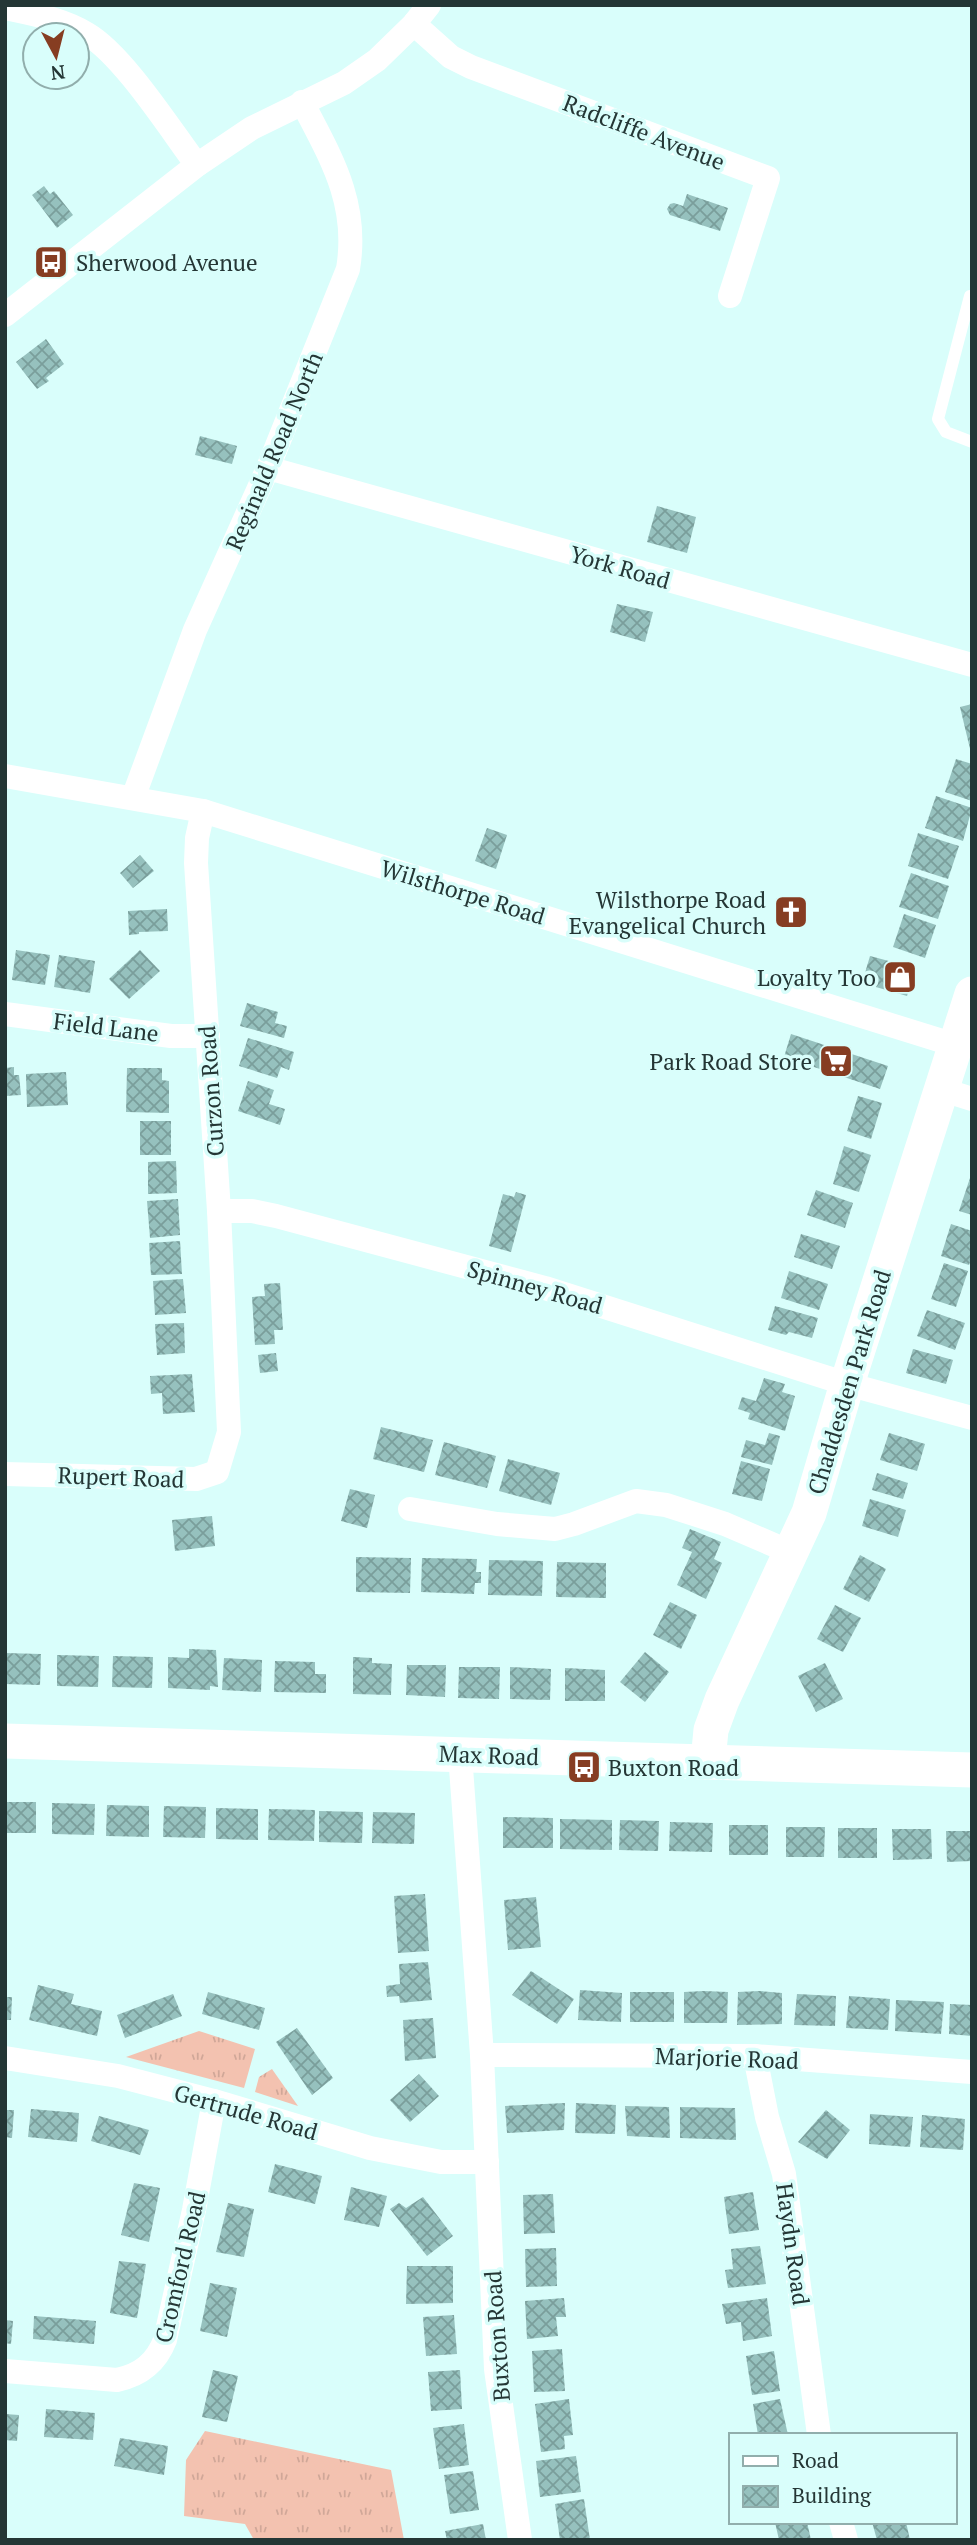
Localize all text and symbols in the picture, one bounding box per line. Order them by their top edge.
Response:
north arrow [21,21,91,91]
text: N [49,60,67,87]
street label: Radcliffe Avenue [559,87,729,177]
bus stop icon: Sherwood Avenue [32,243,70,281]
place label: Sherwood Avenue [76,247,258,278]
street label: Reginald Road North [218,347,330,555]
street label: York Road [566,538,674,596]
street label: Wilsthorpe Road [377,852,549,932]
place label: Wilsthorpe Road Evangelical Church [569,884,766,941]
church icon: Wilsthorpe Road Evangelical Church [772,893,810,931]
shop icon: Loyalty Too [881,958,919,996]
place label: Loyalty Too [757,962,876,993]
street label: Field Lane [52,1005,160,1049]
street label: Curzon Road [191,1024,231,1157]
supermarket icon: Park Road Store [817,1042,855,1080]
place label: Park Road Store [650,1046,812,1077]
street label: Spinney Road [464,1253,606,1321]
street label: Chaddesden Park Road [800,1266,898,1498]
street label: Rupert Road [57,1459,185,1495]
street label: Max Road [438,1738,540,1772]
bus stop icon: Buxton Road [565,1748,603,1786]
place label: Buxton Road [608,1752,739,1783]
street label: Marjorie Road [655,2040,800,2076]
street label: Gertrude Road [171,2077,322,2147]
street label: Haydn Road [769,2181,817,2307]
street label: Cromford Road [147,2188,213,2346]
street label: Buxton Road [477,2269,517,2402]
legend [729,2433,956,2524]
text: Road [792,2446,839,2474]
text: Building [792,2481,872,2509]

